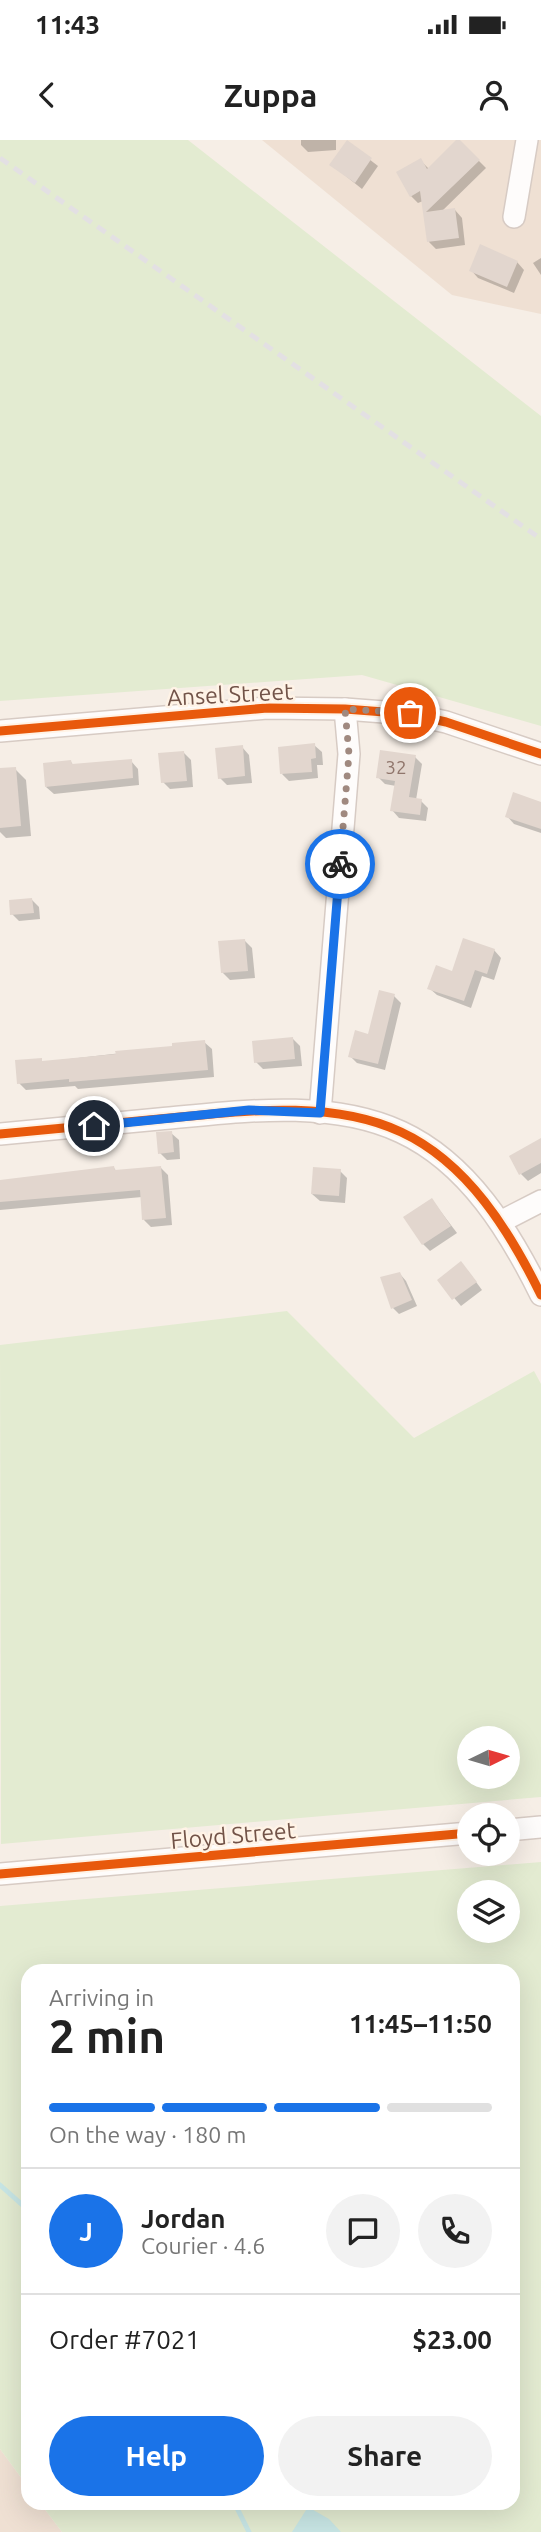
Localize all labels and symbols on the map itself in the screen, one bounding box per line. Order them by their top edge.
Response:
street label: Ansel Street [166,678,294,710]
pin [380,683,440,743]
house number: 32 [385,756,407,778]
courier [305,829,375,899]
pin [64,1096,124,1156]
north arrow [457,1726,520,1788]
street label: Floyd Street [169,1817,297,1853]

